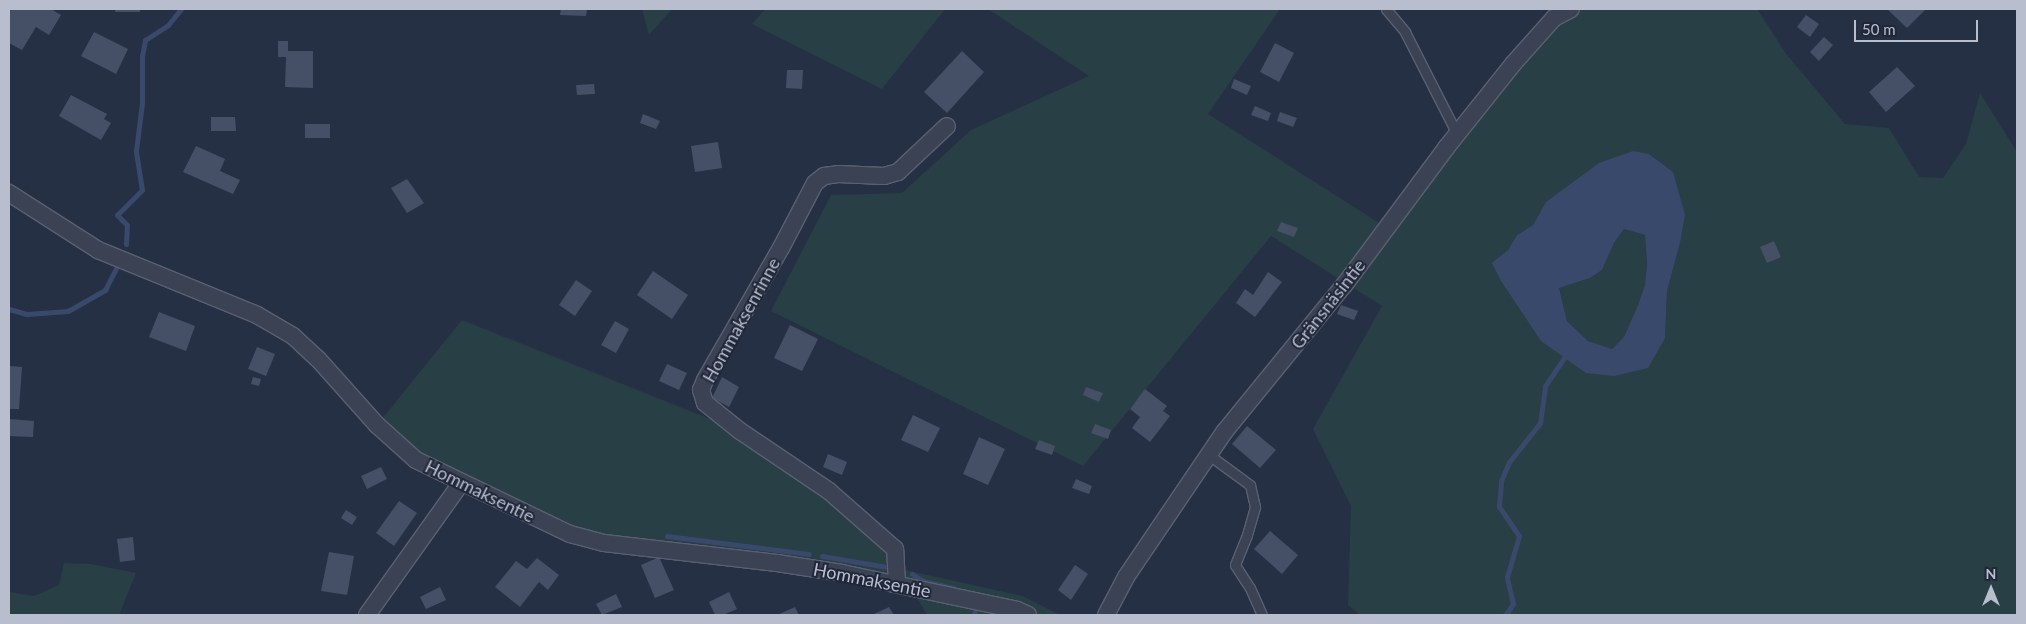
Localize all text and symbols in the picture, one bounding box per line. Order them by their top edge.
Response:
scale bar [1856,10,1980,42]
text: 50 m [1862,20,1896,38]
street label: Hommaksenrinne [698,254,784,386]
street label: Gränsnäsintie [1286,255,1370,353]
street label: Hommaksentie [422,455,538,527]
street label: Hommaksentie [811,558,933,602]
north arrow [1966,564,2016,614]
text: N [1986,565,1996,582]

